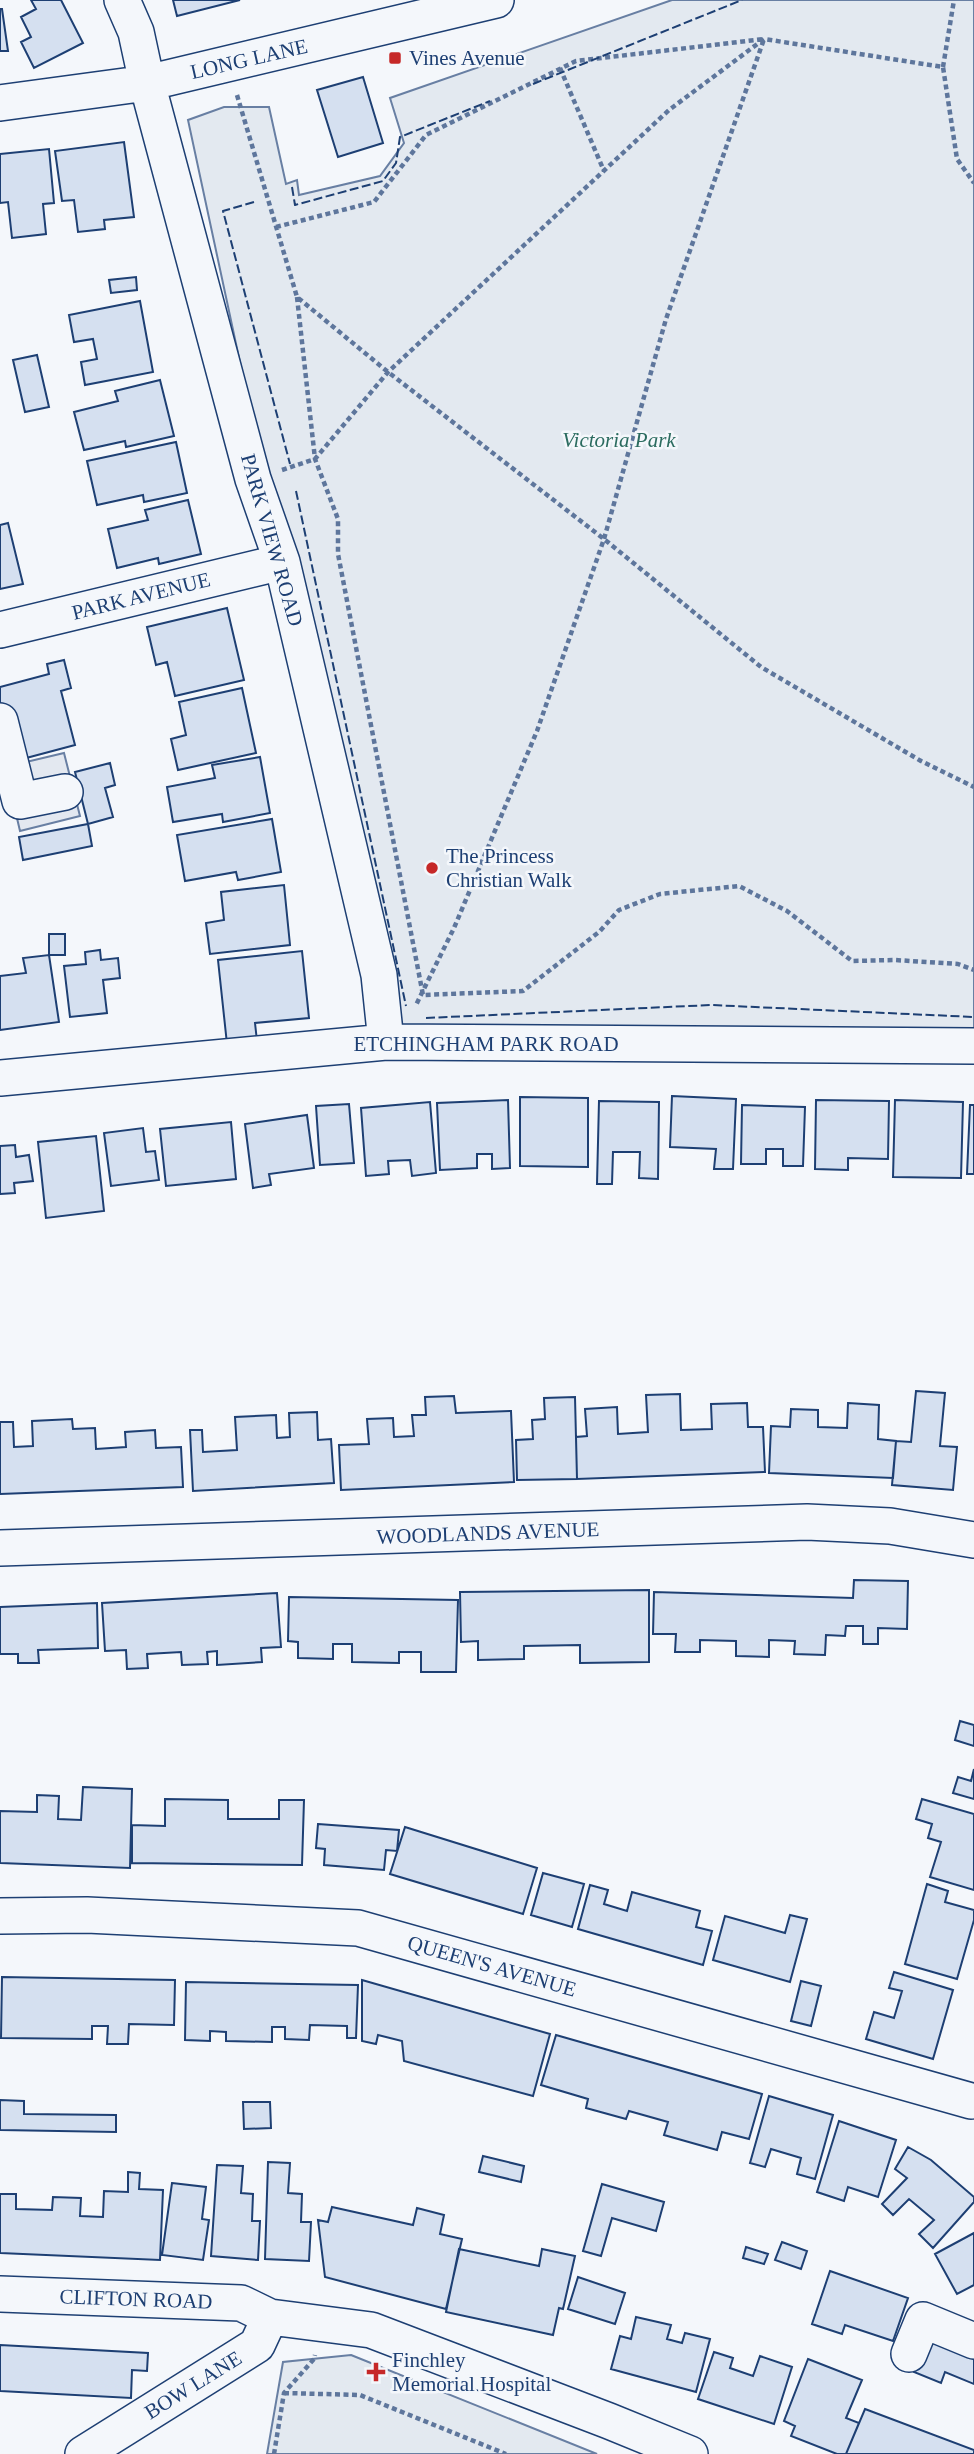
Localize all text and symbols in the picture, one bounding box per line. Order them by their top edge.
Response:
street label: LONG LANE [188,34,310,84]
place label: Vines Avenue [409,46,525,70]
marker: Vines Avenue [387,50,403,66]
park label: Victoria Park [562,428,676,452]
street label: PARK VIEW ROAD [236,451,308,629]
street label: PARK AVENUE [69,567,213,625]
place label: The Princess Christian Walk [446,844,572,892]
marker: The Princess Christian Walk [424,860,440,876]
street label: ETCHINGHAM PARK ROAD [353,1032,619,1056]
street label: WOODLANDS AVENUE [376,1517,600,1549]
street label: QUEEN'S AVENUE [405,1930,579,2002]
street label: CLIFTON ROAD [59,2284,213,2314]
street label: BOW LANE [140,2346,246,2424]
place label: Finchley Memorial Hospital [392,2348,551,2396]
marker: Finchley Memorial Hospital [366,2362,386,2382]

